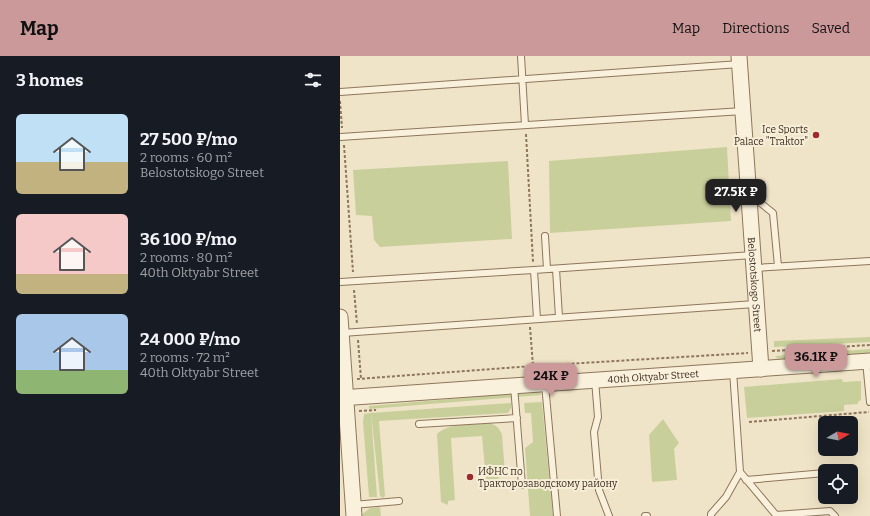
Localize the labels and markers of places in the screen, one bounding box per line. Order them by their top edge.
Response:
place label: Ice Sports Palace "Traktor" [734,124,808,148]
marker: Ice Sports Palace "Traktor" [811,130,821,140]
pin: 27.5K ₽ [699,179,773,213]
pin: 36.1K ₽ [779,344,853,378]
pin: 24K ₽ [523,363,579,397]
place label: ИФНС по Тракторозаводскому району [478,466,618,490]
marker: ИФНС по Тракторозаводскому району [465,472,475,482]

